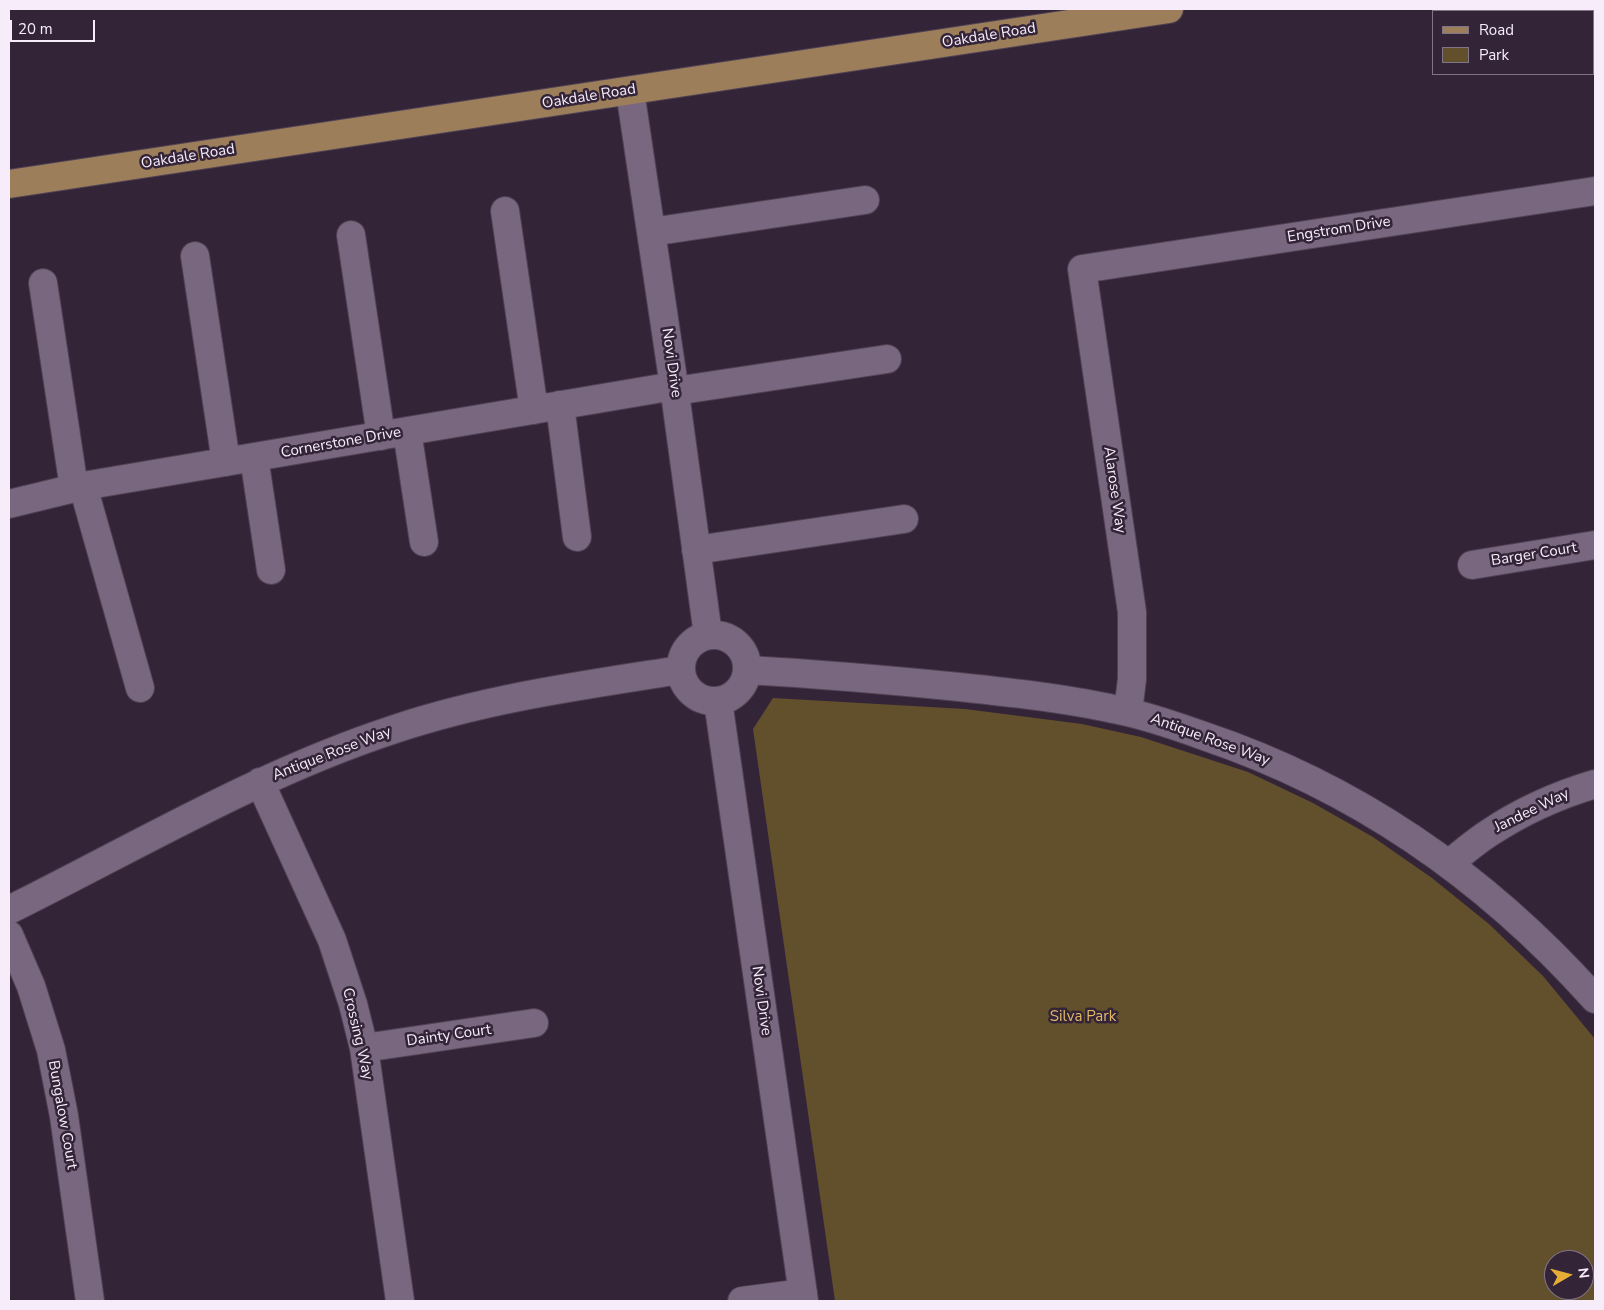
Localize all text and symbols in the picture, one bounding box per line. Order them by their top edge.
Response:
scale bar [12,10,98,42]
legend [1432,10,1594,75]
text: 20 m [18,19,53,39]
street label: Oakdale Road [941,20,1037,52]
text: Road [1479,20,1514,40]
text: Park [1479,45,1509,65]
street label: Oakdale Road [541,81,637,113]
street label: Oakdale Road [140,141,236,173]
street label: Engstrom Drive [1286,213,1392,247]
street label: Novi Drive [657,327,685,399]
street label: Cornerstone Drive [280,424,402,462]
street label: Alarose Way [1099,446,1129,534]
street label: Barger Court [1490,539,1578,571]
street label: Antique Rose Way [1148,710,1272,770]
street label: Antique Rose Way [270,723,394,785]
street label: Jandee Way [1492,785,1572,837]
street label: Novi Drive [747,965,775,1037]
street label: Crossing Way [338,986,376,1082]
park label: Silva Park [1050,1008,1116,1026]
street label: Dainty Court [405,1021,493,1051]
street label: Bungalow Court [44,1059,80,1171]
north arrow [1544,1250,1594,1300]
text: N [1573,1266,1593,1279]

